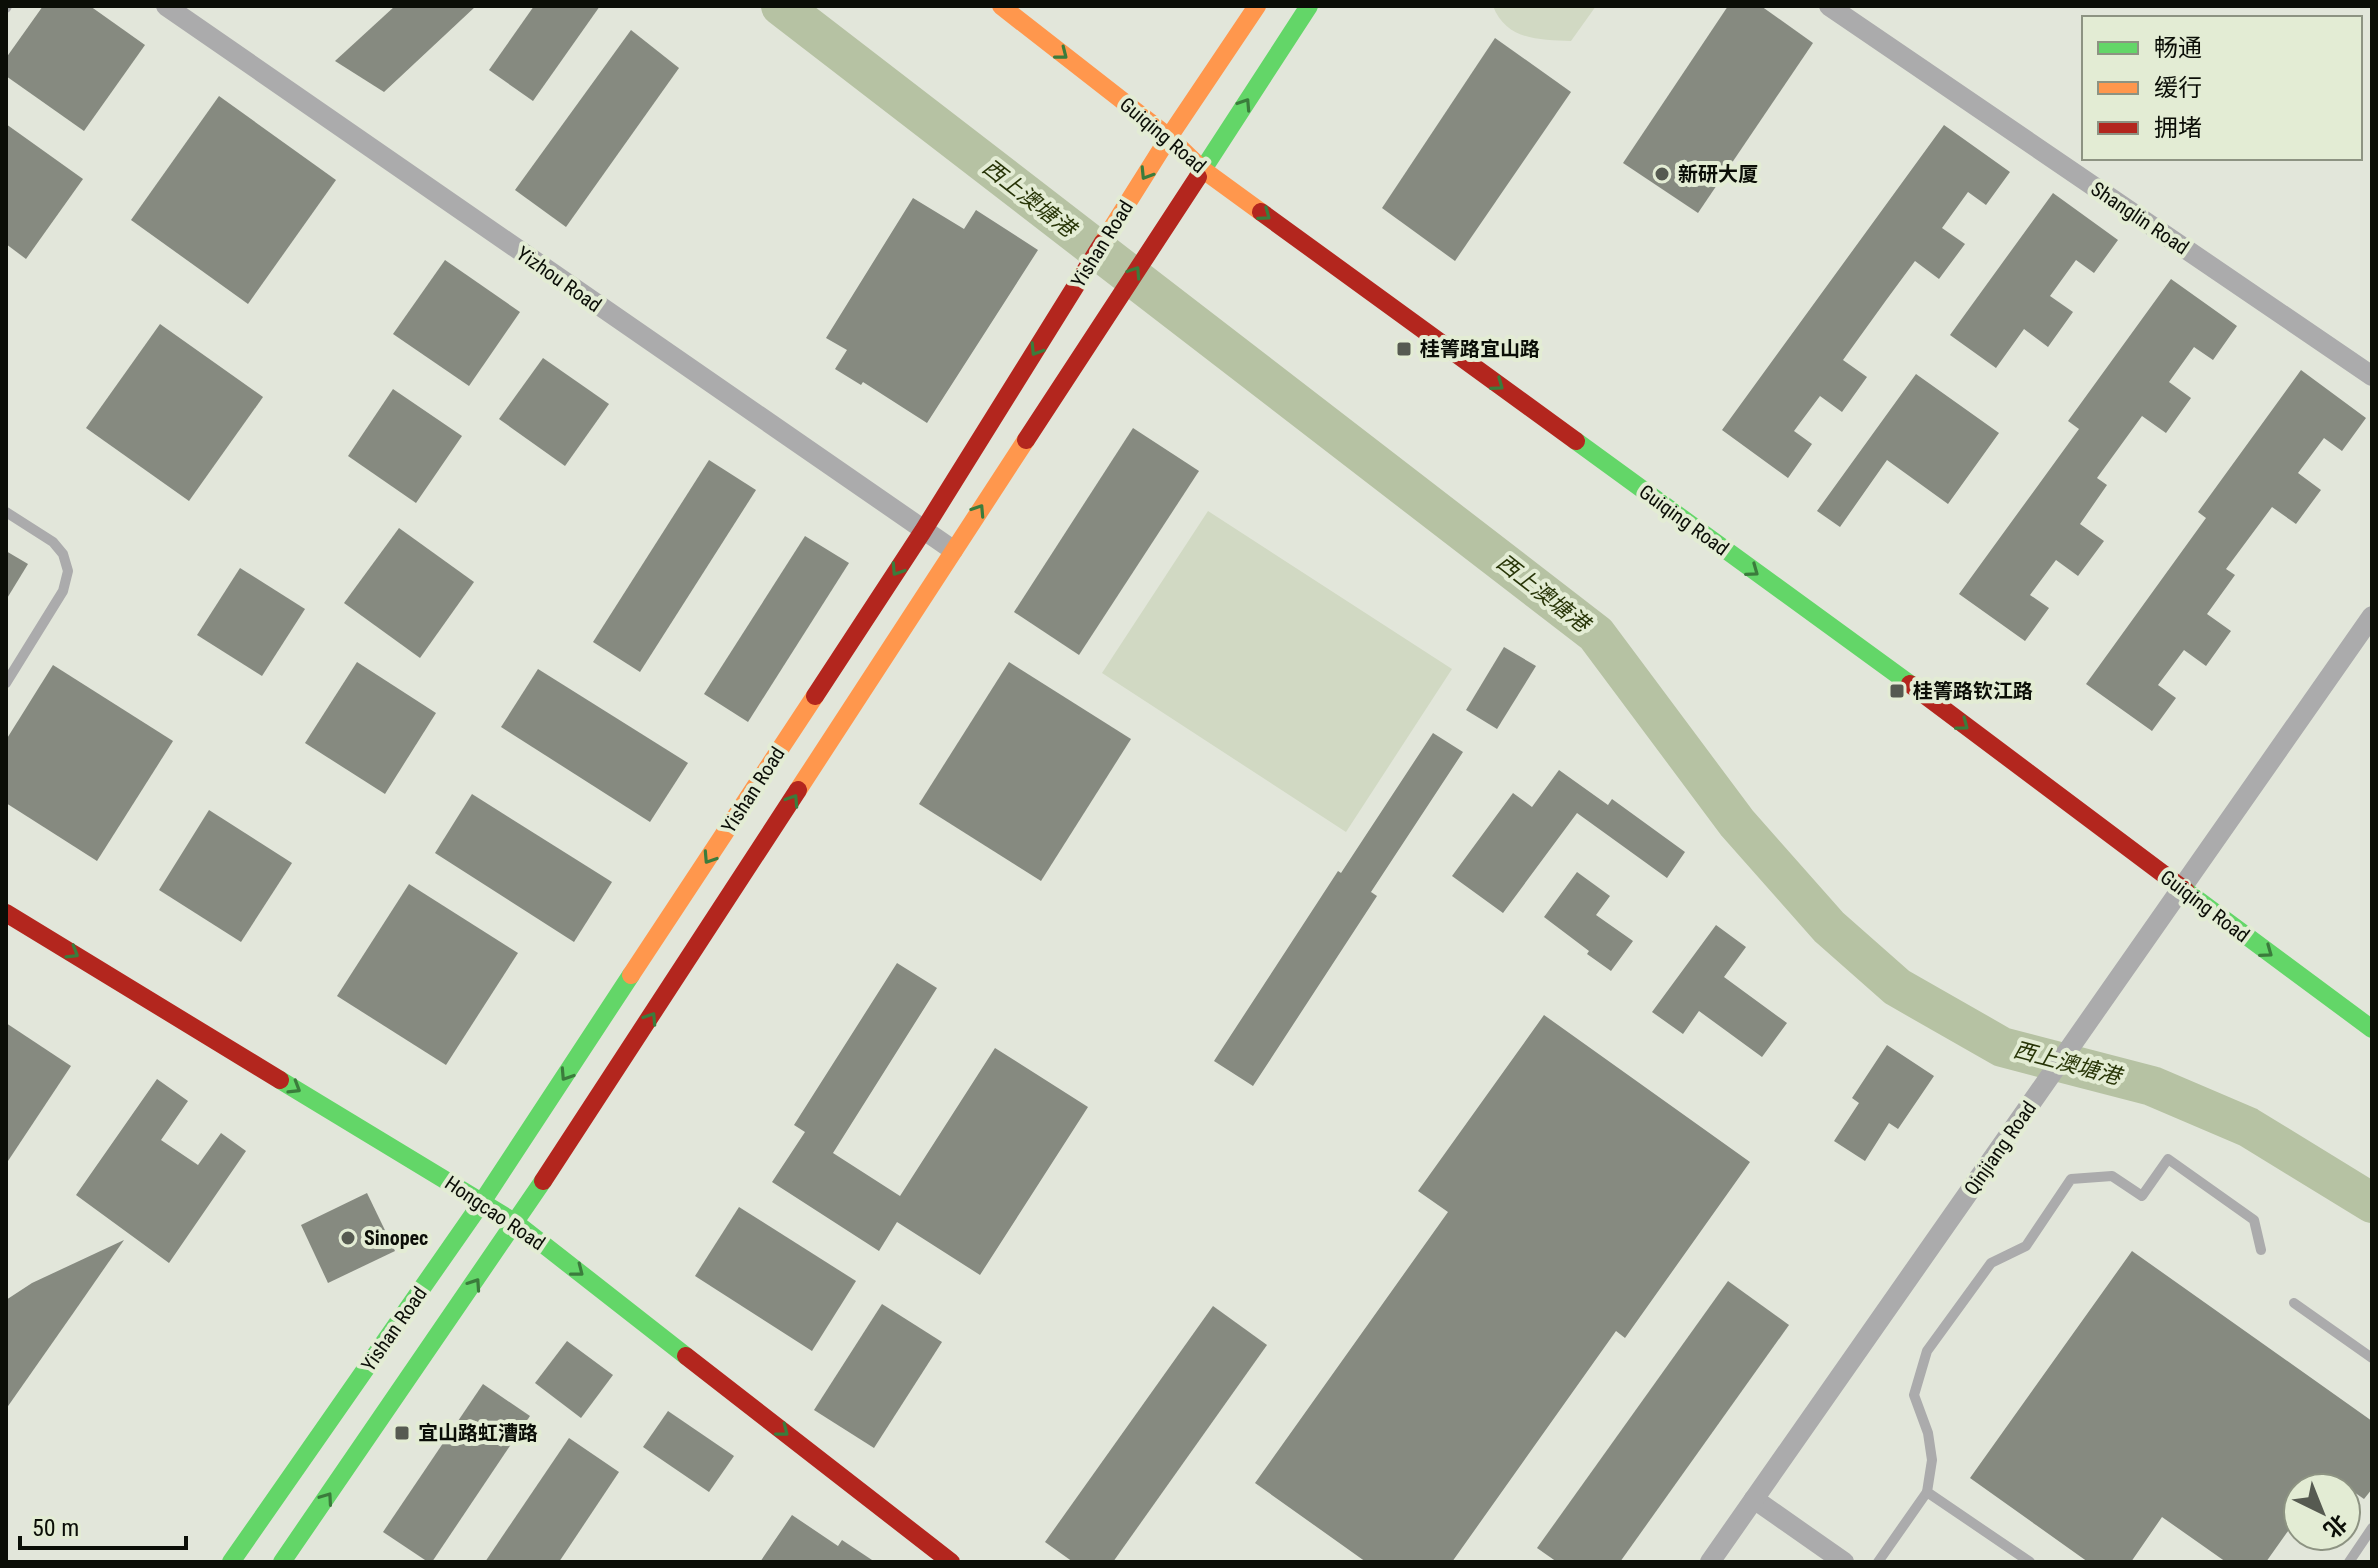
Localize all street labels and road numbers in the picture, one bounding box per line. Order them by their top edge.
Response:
street label: Guiqing Road [1115,92,1211,178]
street label: Shanglin Road [2087,177,2193,259]
street label: Yishan Road [1066,196,1138,292]
street label: Yizhou Road [512,241,606,317]
street label: Guiqing Road [1634,479,1734,561]
street label: Yishan Road [716,742,790,838]
street label: Guiqing Road [2156,865,2254,947]
street label: Qinjiang Road [1959,1096,2041,1200]
street label: Hongcao Road [440,1171,550,1255]
street label: Yishan Road [356,1282,432,1376]

